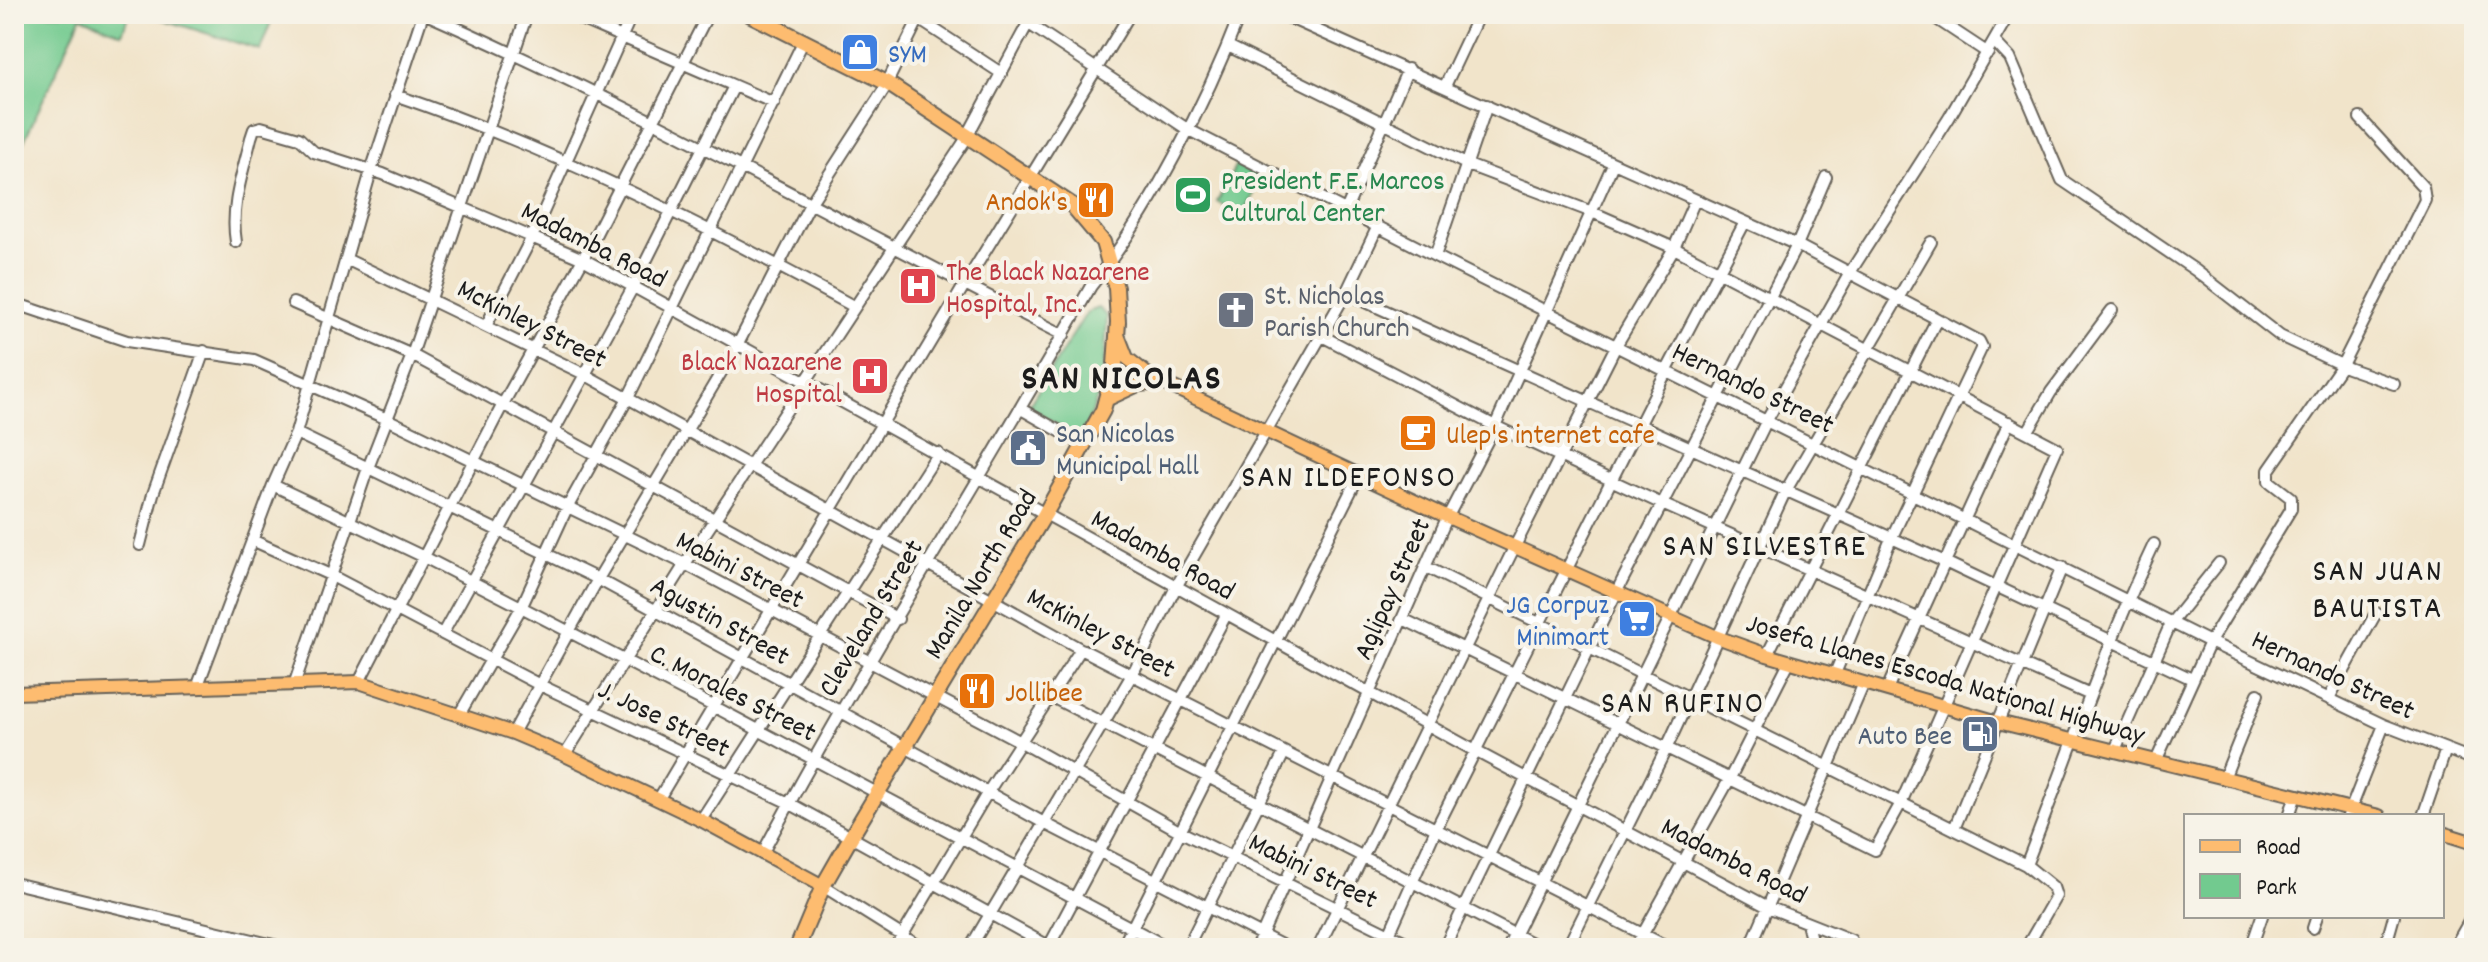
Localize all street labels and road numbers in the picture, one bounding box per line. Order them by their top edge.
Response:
street label: Madamba Road [513,194,673,301]
street label: McKinley Street [449,272,613,381]
street label: Hernando Street [1664,334,1840,447]
street label: Manila North Road [917,483,1050,668]
street label: Madamba Road [1082,501,1241,613]
street label: Aglipay Street [1346,513,1444,667]
street label: Mabini Street [668,523,810,622]
street label: Cleveland Street [811,533,936,706]
street label: Agustin Street [641,568,796,678]
street label: McKinley Street [1018,579,1181,691]
street label: Josefa Llanes Escoda National Highway [1741,606,2149,758]
street label: Hernando Street [2244,622,2420,733]
street label: C. Morales Street [641,636,822,755]
street label: J. Jose Street [590,672,736,771]
street label: Madamba Road [1653,810,1813,917]
street label: Mabini Street [1240,825,1383,922]

